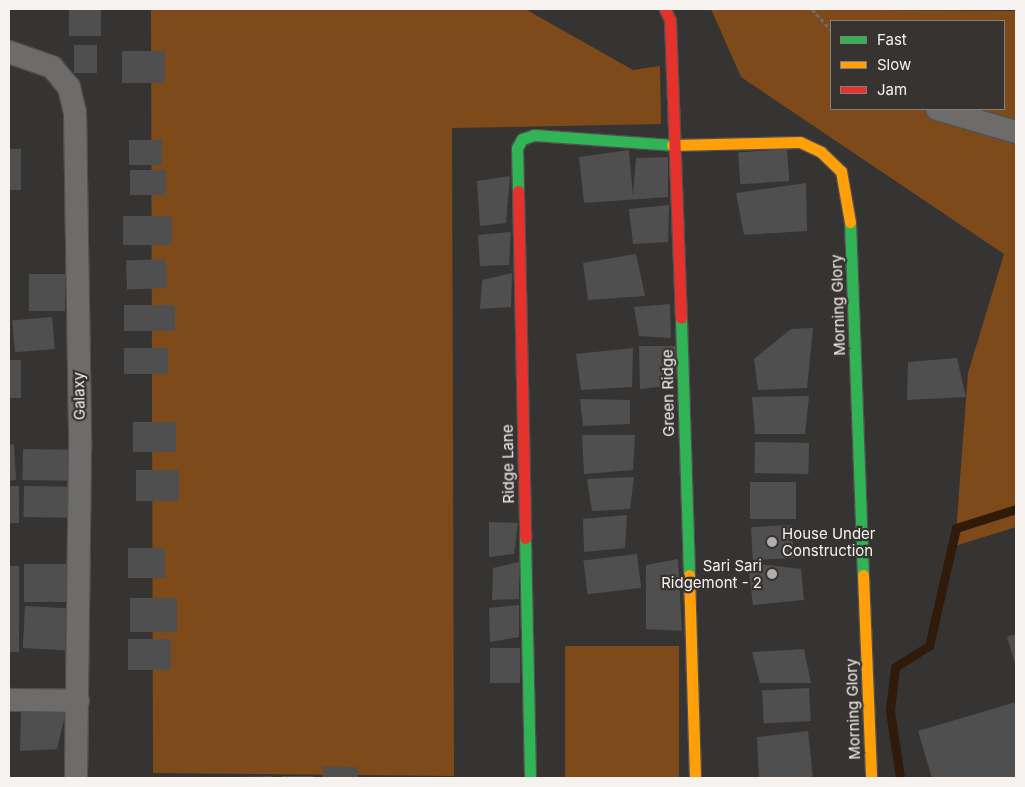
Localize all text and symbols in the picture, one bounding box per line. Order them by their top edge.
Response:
legend [830,20,1005,110]
text: Fast [877,30,907,49]
text: Slow [877,55,911,74]
text: Jam [877,80,907,99]
street label: Morning Glory [827,254,849,356]
street label: Green Ridge [658,349,678,437]
street label: Galaxy [70,372,88,420]
street label: Ridge Lane [498,424,518,504]
place label: House Under Construction [782,524,875,559]
marker: House Under Construction [766,536,778,548]
place label: Sari Sari Ridgemont - 2 [661,556,762,591]
marker: Sari Sari Ridgemont - 2 [766,568,778,580]
street label: Morning Glory [842,658,864,760]

